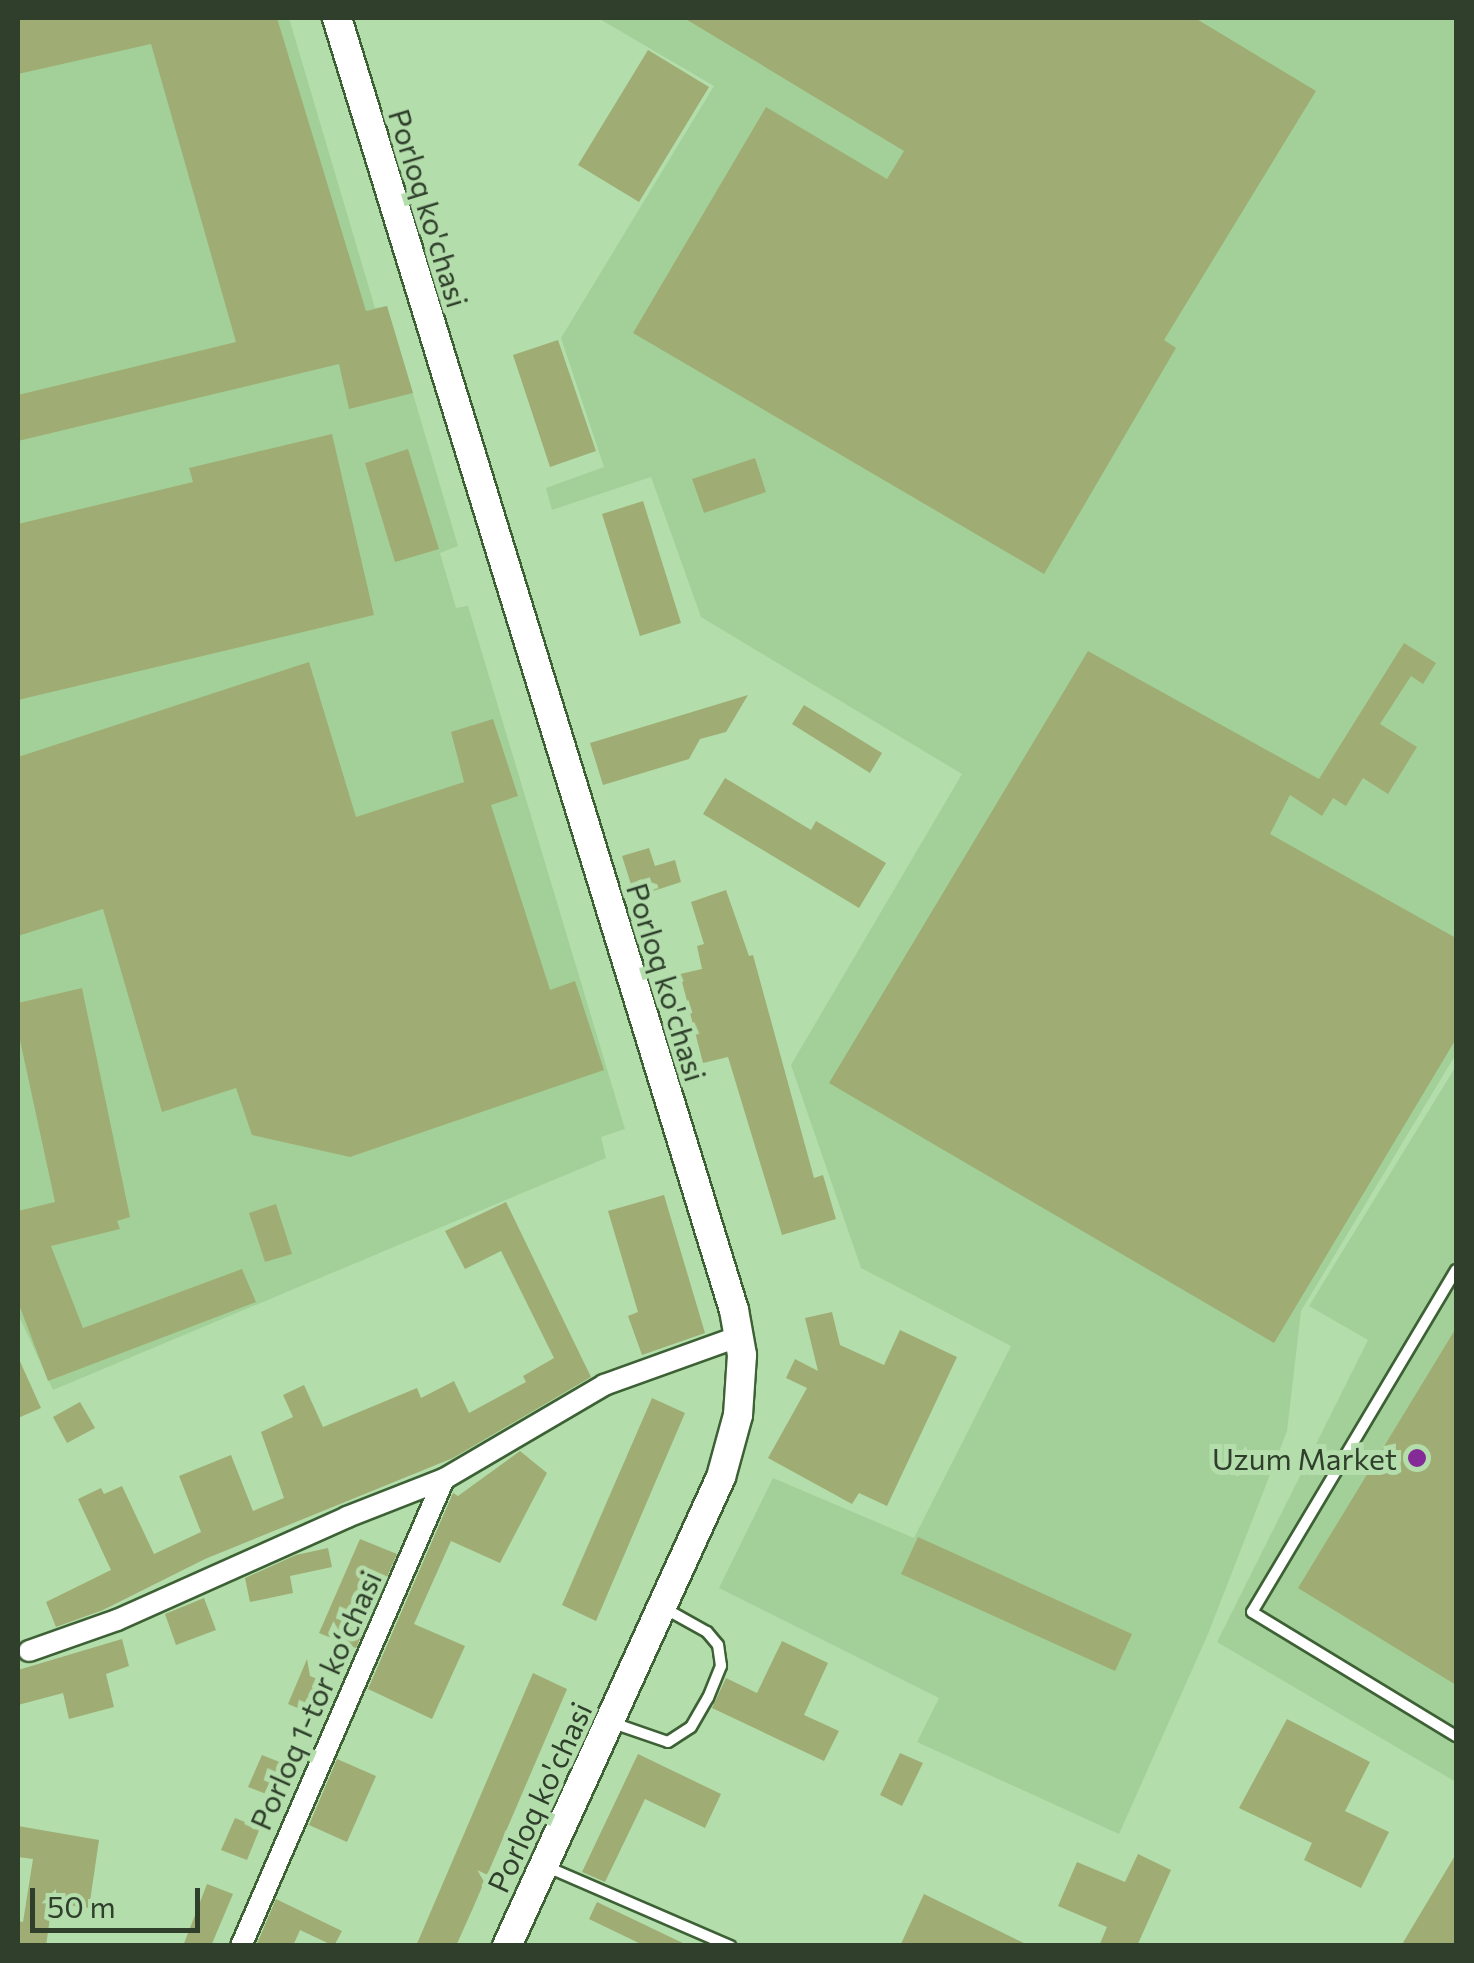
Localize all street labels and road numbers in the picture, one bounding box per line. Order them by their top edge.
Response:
street label: Porloq ko'chasi [382,104,476,312]
street label: Porloq ko'chasi [620,878,714,1086]
street label: Porloq 1-tor koʻchasi [242,1565,388,1835]
street label: Porloq ko'chasi [479,1696,599,1898]

